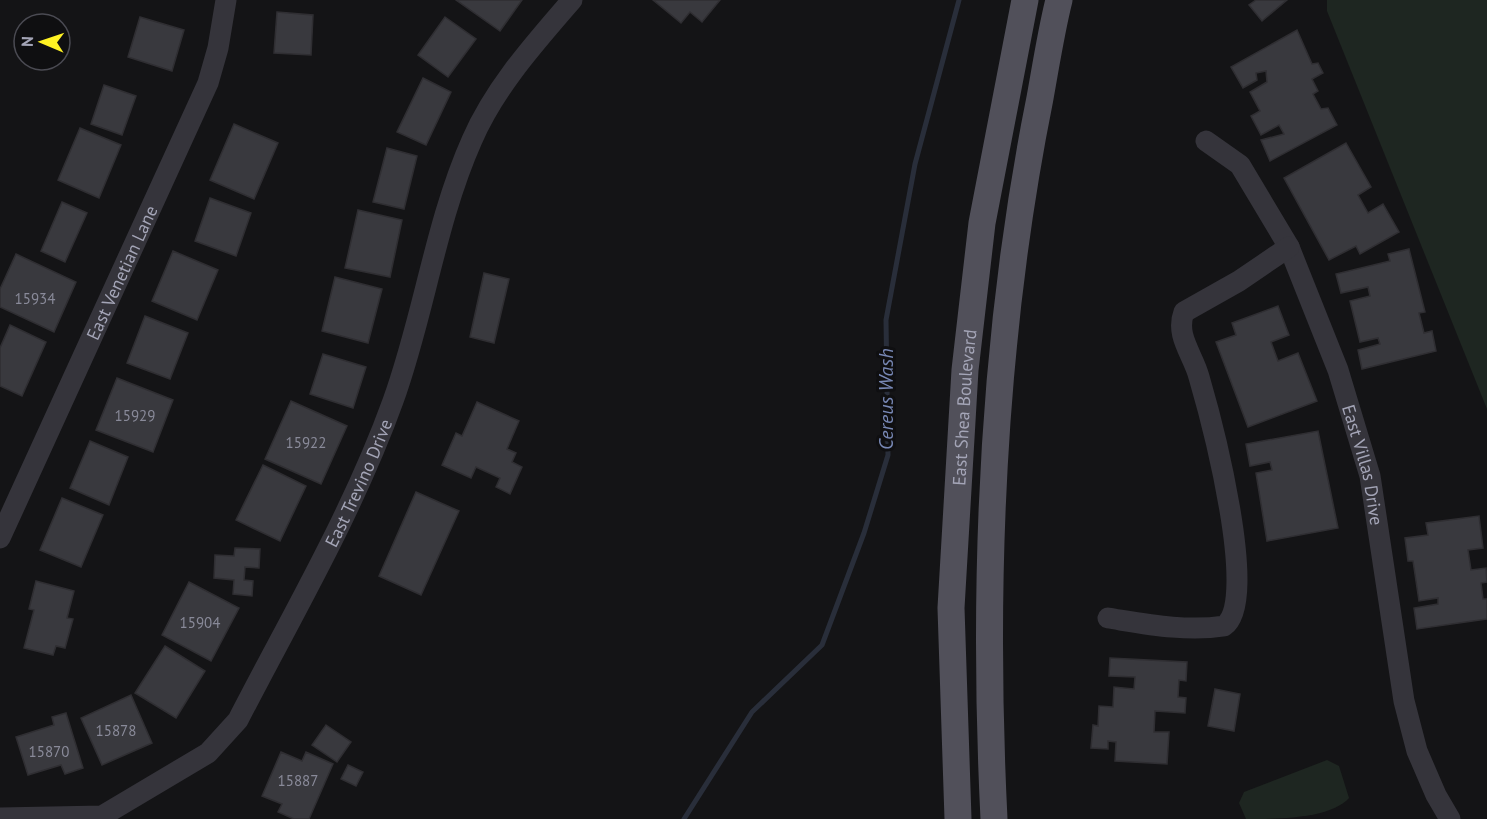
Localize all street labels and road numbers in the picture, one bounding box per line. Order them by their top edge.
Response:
street label: East Venetian Lane [81,202,162,343]
street label: East Shea Boulevard [947,328,981,486]
street label: East Villas Drive [1338,402,1389,527]
street label: East Trevino Drive [319,416,397,550]

